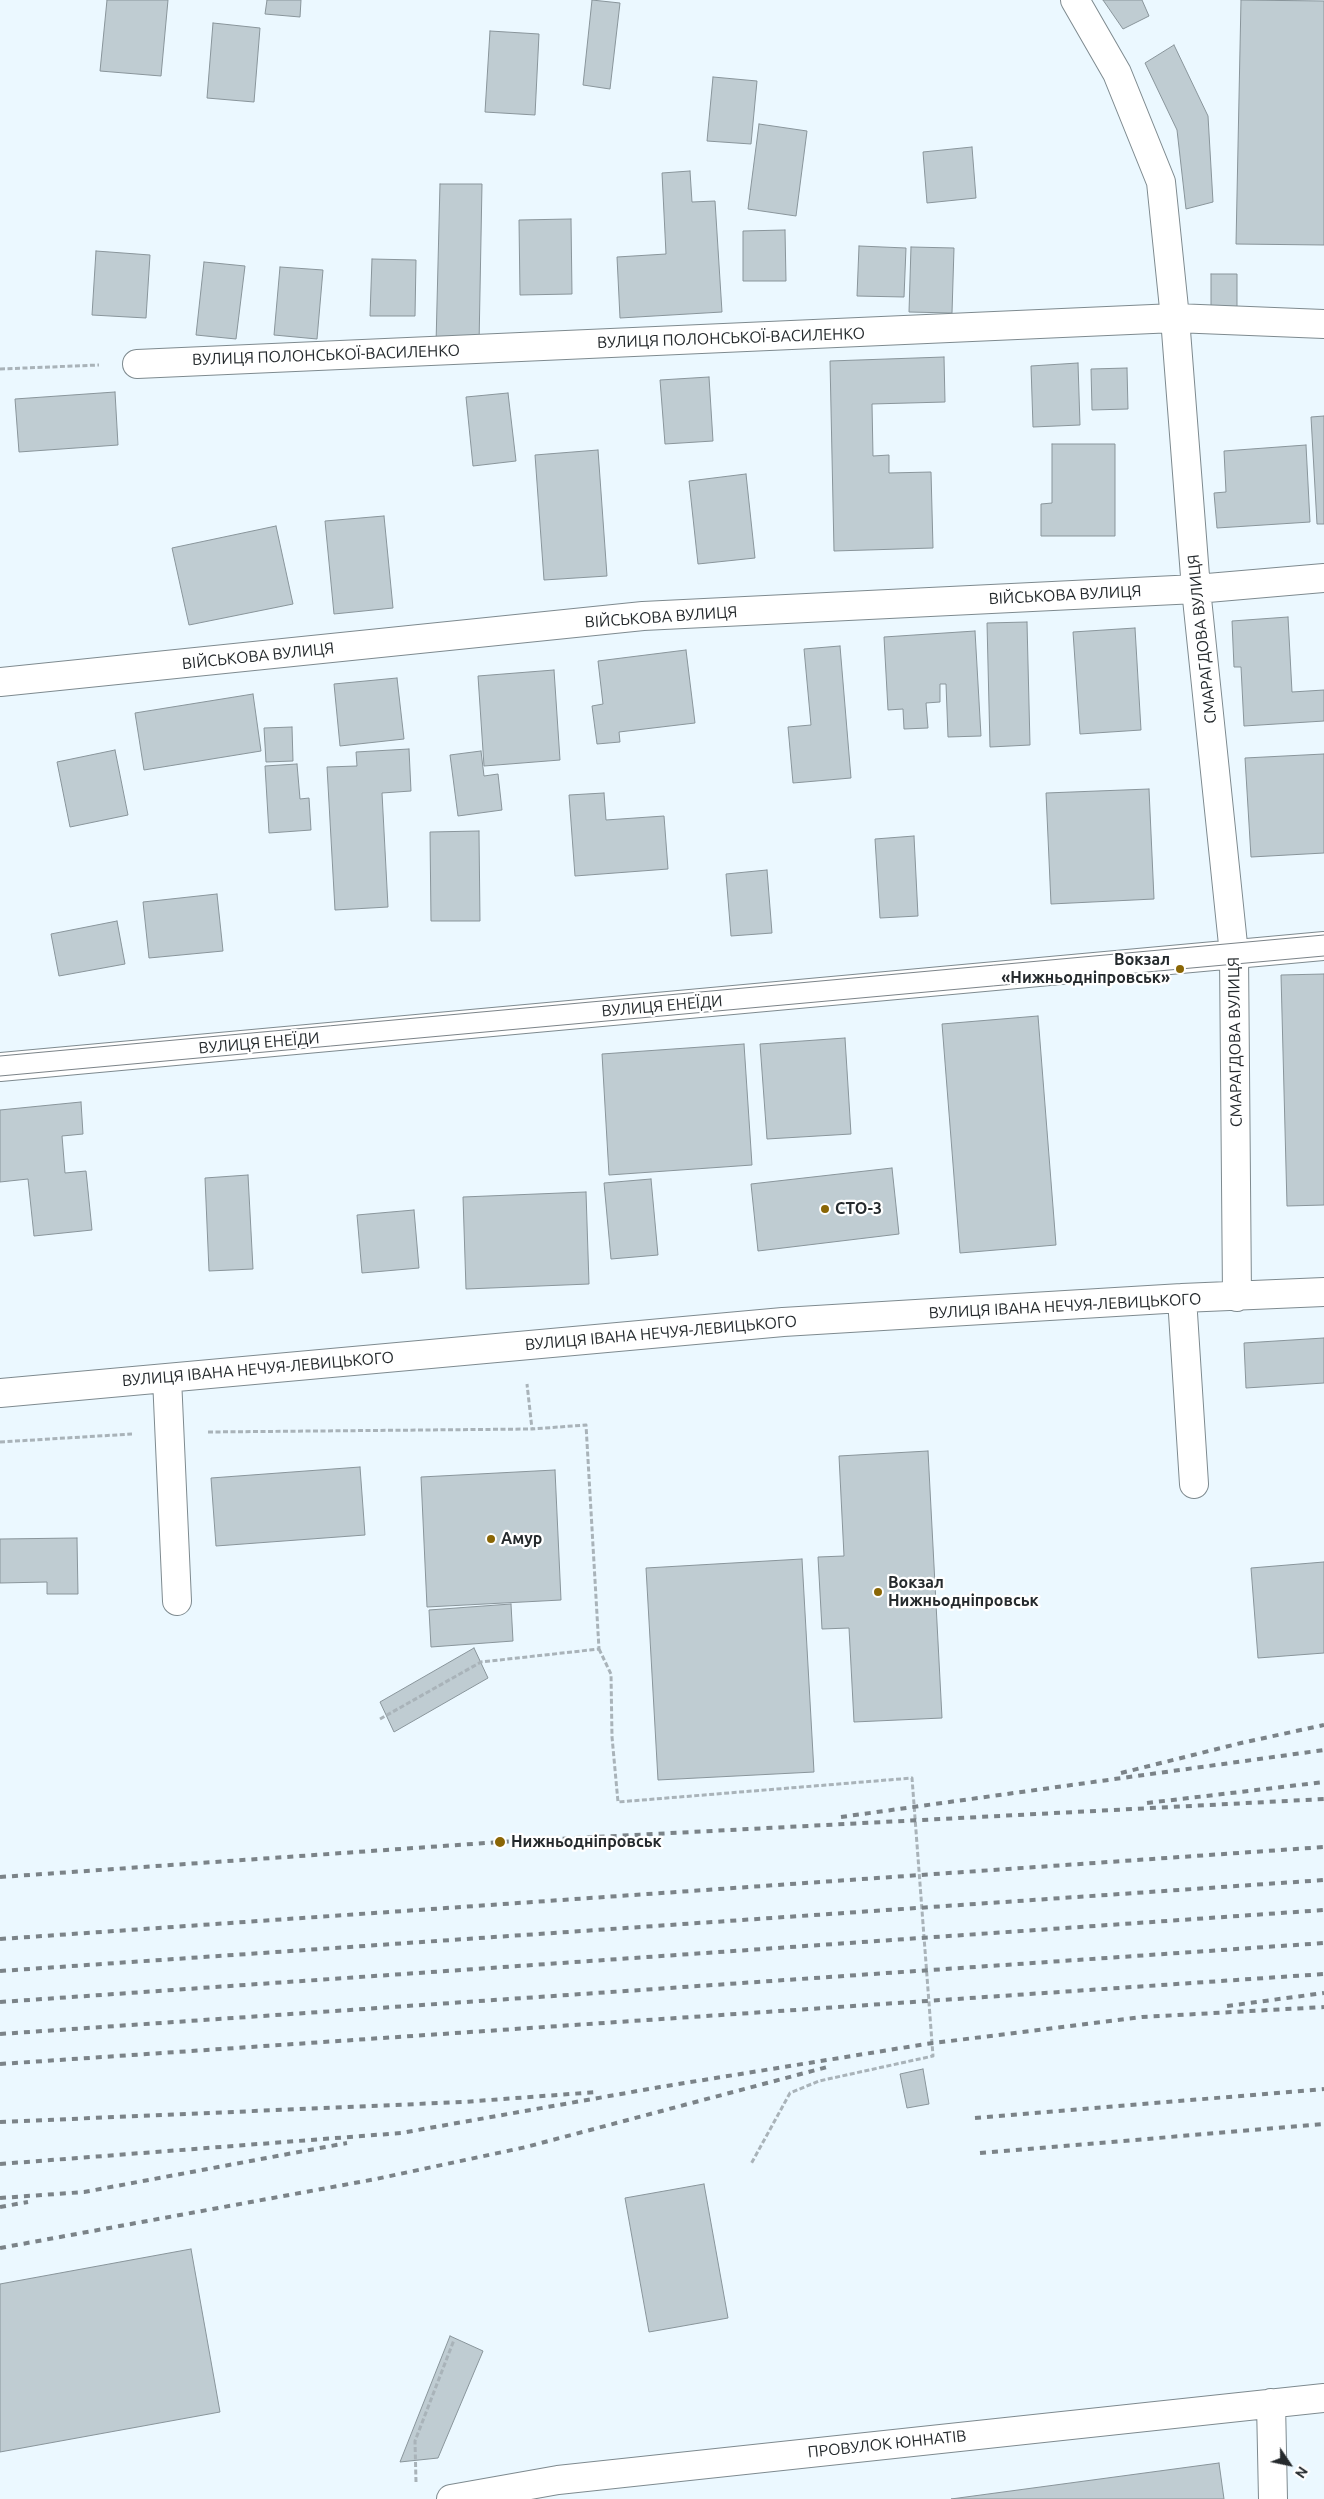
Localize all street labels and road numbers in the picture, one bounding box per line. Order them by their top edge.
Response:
street label: ВУЛИЦЯ ПОЛОНСЬКОЇ-ВАСИЛЕНКО [597,324,865,352]
street label: ВУЛИЦЯ ПОЛОНСЬКОЇ-ВАСИЛЕНКО [192,341,460,369]
street label: СМАРАГДОВА ВУЛИЦЯ [1184,553,1220,725]
street label: ВІЙСЬКОВА ВУЛИЦЯ [988,581,1142,609]
street label: ВІЙСЬКОВА ВУЛИЦЯ [584,602,738,632]
street label: ВІЙСЬКОВА ВУЛИЦЯ [181,638,335,674]
street label: СМАРАГДОВА ВУЛИЦЯ [1224,957,1246,1127]
street label: ВУЛИЦЯ ЕНЕЇДИ [601,991,723,1021]
street label: ВУЛИЦЯ ЕНЕЇДИ [198,1028,320,1058]
street label: ВУЛИЦЯ ІВАНА НЕЧУЯ-ЛЕВИЦЬКОГО [928,1289,1202,1323]
street label: ВУЛИЦЯ ІВАНА НЕЧУЯ-ЛЕВИЦЬКОГО [524,1312,798,1354]
street label: ВУЛИЦЯ ІВАНА НЕЧУЯ-ЛЕВИЦЬКОГО [121,1348,395,1390]
street label: ПРОВУЛОК ЮННАТІВ [807,2426,967,2462]

